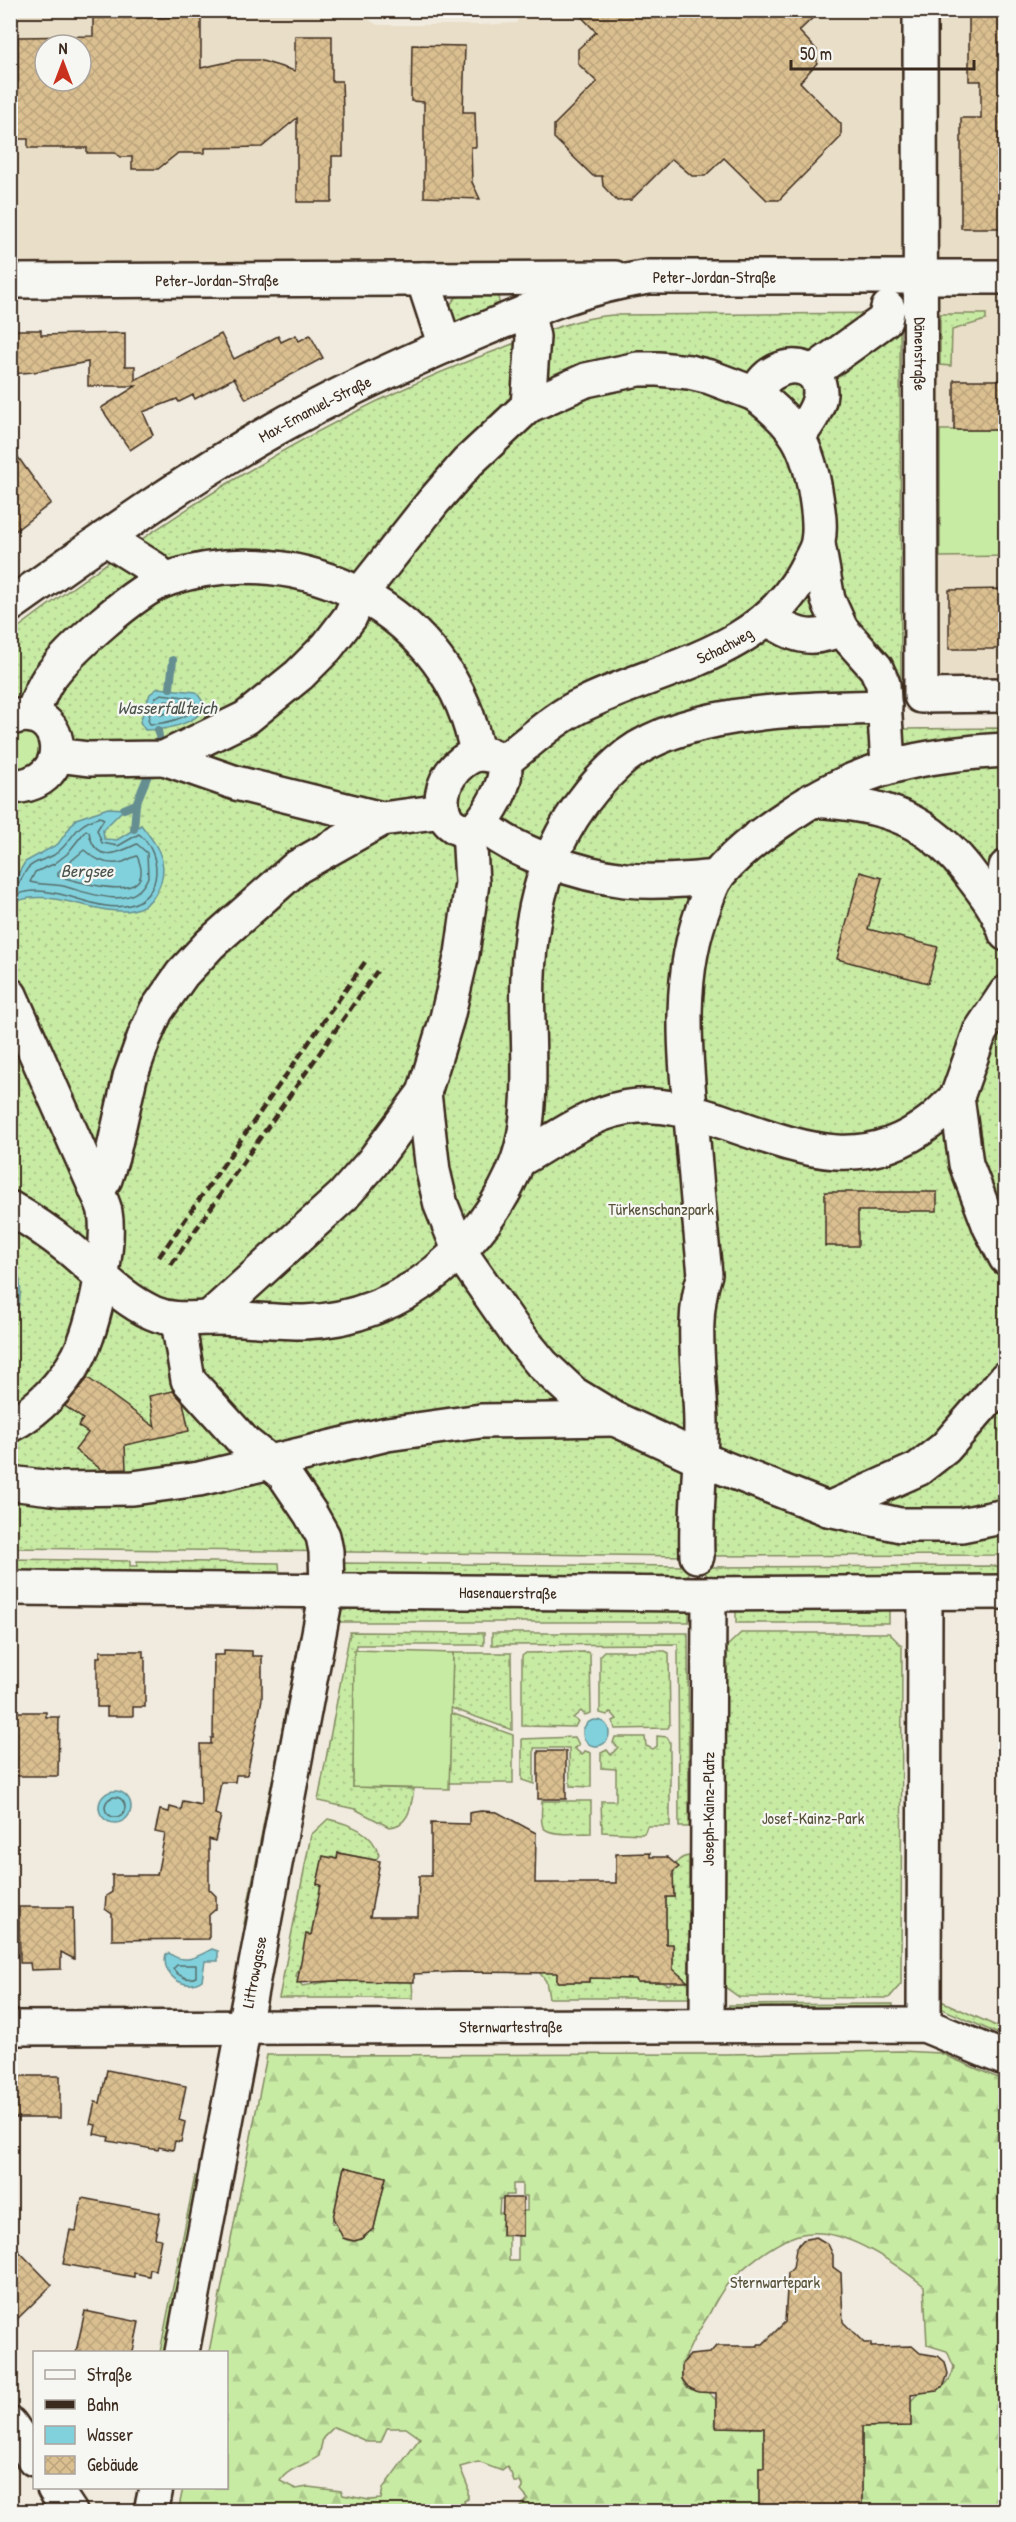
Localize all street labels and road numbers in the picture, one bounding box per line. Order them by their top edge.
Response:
street label: Peter-Jordan-Straße [653,266,777,288]
street label: Peter-Jordan-Straße [155,269,279,291]
street label: Dänenstraße [909,317,932,392]
street label: Max-Emanuel-Straße [254,370,375,447]
street label: Schachweg [693,622,757,669]
street label: Hasenauerstraße [459,1581,558,1604]
street label: Joseph-Kainz-Platz [697,1752,719,1866]
street label: Littrowgasse [236,1934,272,2010]
street label: Sternwartestraße [459,2015,563,2038]

